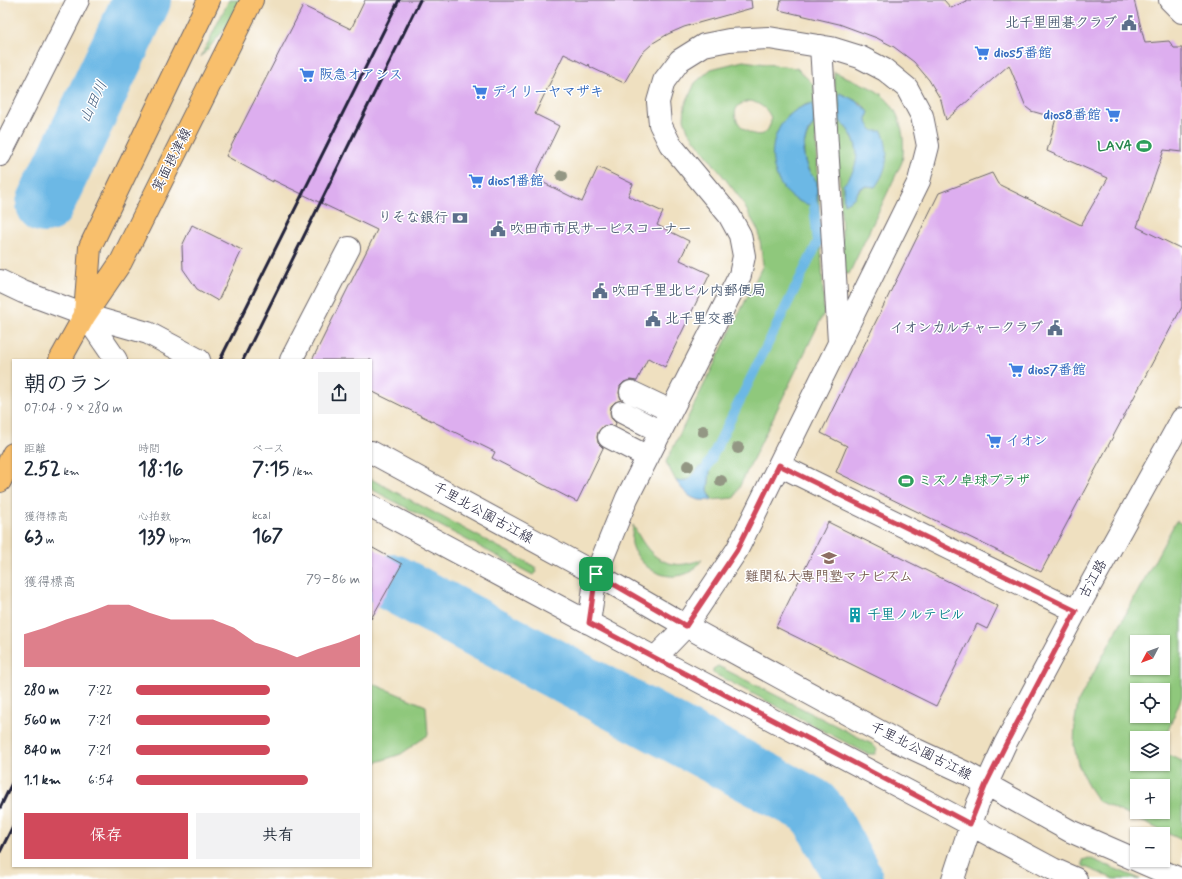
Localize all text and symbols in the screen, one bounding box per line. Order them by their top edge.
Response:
place label: 北千里囲碁クラブ [1005,14,1117,32]
public building icon: 北千里囲碁クラブ [1120,14,1138,32]
supermarket icon: dios5番館 [973,44,991,62]
place label: dios5番館 [994,44,1052,62]
supermarket icon: 阪急オアシス [298,66,316,84]
place label: 阪急オアシス [319,66,403,84]
water label: 山田川 [75,77,113,127]
supermarket icon: デイリーヤマザキ [471,83,489,101]
place label: デイリーヤマザキ [492,83,604,101]
place label: dios8番館 [1044,106,1101,124]
supermarket icon: dios8番館 [1104,106,1122,124]
street label: 箕面摂津線 [148,125,196,195]
place label: LAVA [1097,137,1132,155]
sports icon: LAVA [1135,137,1153,155]
supermarket icon: dios1番館 [467,172,485,190]
place label: dios1番館 [488,172,544,190]
place label: りそな銀行 [378,209,448,227]
bank icon: りそな銀行 [451,209,469,227]
public building icon: 吹田市市民サービスコーナー [489,220,507,238]
place label: 吹田市市民サービスコーナー [510,220,692,238]
public building icon: 吹田千里北ビル内郵便局 [591,282,609,300]
place label: 吹田千里北ビル内郵便局 [612,282,766,300]
public building icon: 北千里交番 [644,310,662,328]
place label: 北千里交番 [665,310,735,328]
place label: イオンカルチャークラブ [890,319,1043,337]
public building icon: イオンカルチャークラブ [1046,319,1064,337]
supermarket icon: dios7番館 [1007,361,1025,379]
place label: dios7番館 [1028,361,1086,379]
text: 朝のラン [24,371,112,399]
button: share [318,372,360,414]
text: 07:04 · 9 × 280 m [24,400,123,417]
supermarket icon: イオン [985,432,1003,450]
place label: イオン [1006,432,1048,450]
text: 距離 [24,442,46,456]
text: 時間 [138,442,160,456]
text: ペース [252,442,284,456]
text: 2.52 [24,456,61,483]
text: 18:16 [138,456,183,483]
text: 7:15 [252,456,289,483]
text: km [61,465,80,479]
text: /km [289,465,313,479]
sports icon: ミズノ卓球プラザ [897,472,915,490]
place label: ミズノ卓球プラザ [918,472,1030,490]
street label: 千里北公園古江線 [430,478,536,548]
text: kcal [252,509,270,523]
text: 獲得標高 [24,510,68,524]
text: 心拍数 [138,510,171,524]
text: 167 [252,523,283,550]
text: 63 [24,524,43,551]
text: 139 [138,524,166,551]
text: m [43,533,54,547]
text: bpm [166,533,191,547]
school or university icon: 難関私大専門塾マナビズム [820,549,838,567]
street label: 古江路 [1075,556,1111,602]
pin [579,557,613,591]
icon: arrive [585,563,607,585]
place label: 難関私大専門塾マナビズム [745,568,913,586]
text: 79–86 m [306,571,360,588]
text: 獲得標高 [24,574,76,591]
building icon: 千里ノルテビル [846,606,864,624]
place label: 千里ノルテビル [867,606,965,624]
north arrow [1130,635,1170,675]
map controls [1130,635,1170,867]
text: 280 m [24,682,59,699]
text: 7:22 [88,682,113,699]
button: locate [1130,683,1170,723]
text: 560 m [24,712,61,729]
text: 7:21 [88,712,111,729]
street label: 千里北公園古江線 [867,718,975,784]
button: layers [1130,731,1170,771]
text: 840 m [24,742,61,759]
text: 7:21 [88,742,111,759]
text: 1.1 km [24,772,61,789]
text: 6:54 [88,772,114,789]
button: + [1130,779,1170,819]
button: 保存 [24,813,188,859]
button: 共有 [196,813,360,859]
button: − [1130,827,1170,867]

